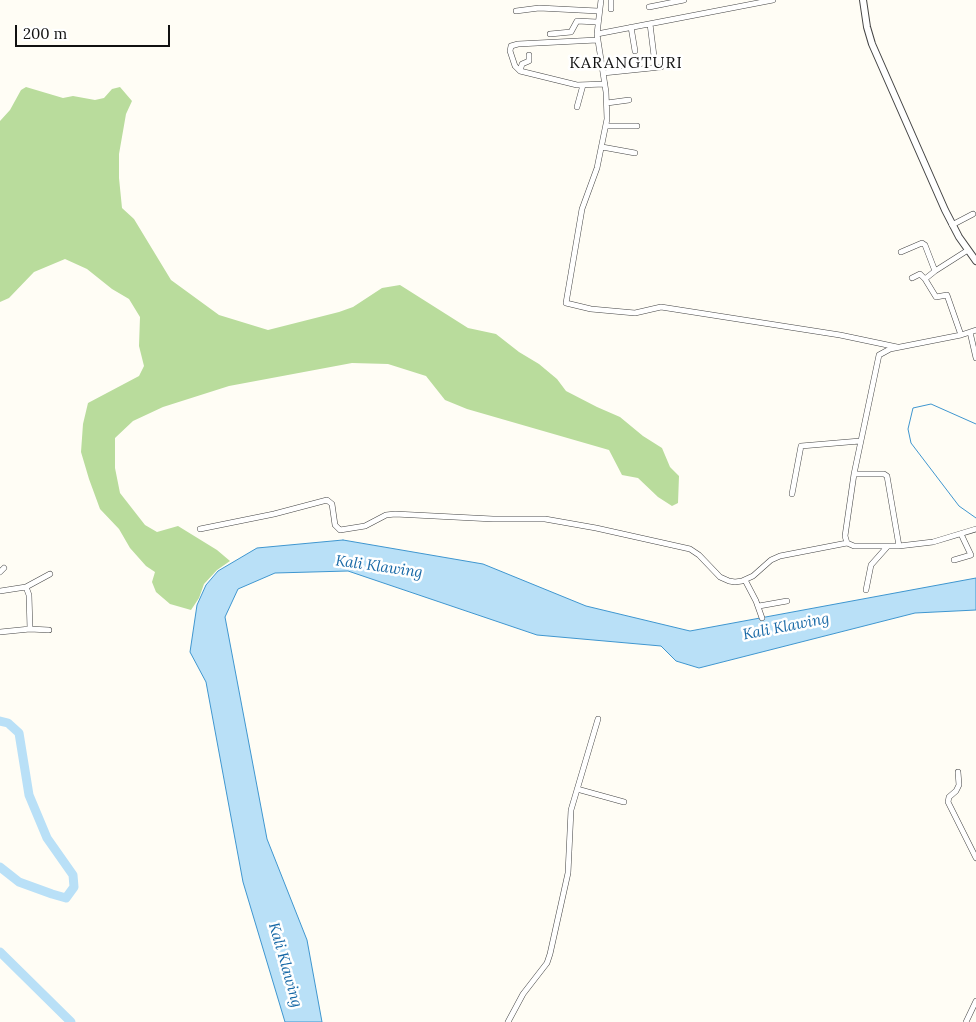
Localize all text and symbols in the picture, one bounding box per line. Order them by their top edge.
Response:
scale bar [18,15,172,47]
text: 200 m [23,24,67,43]
district label: KARANGTURI [568,53,684,73]
water label: Kali Klawing [334,552,424,582]
water label: Kali Klawing [741,610,831,644]
water label: Kali Klawing [264,920,306,1010]

